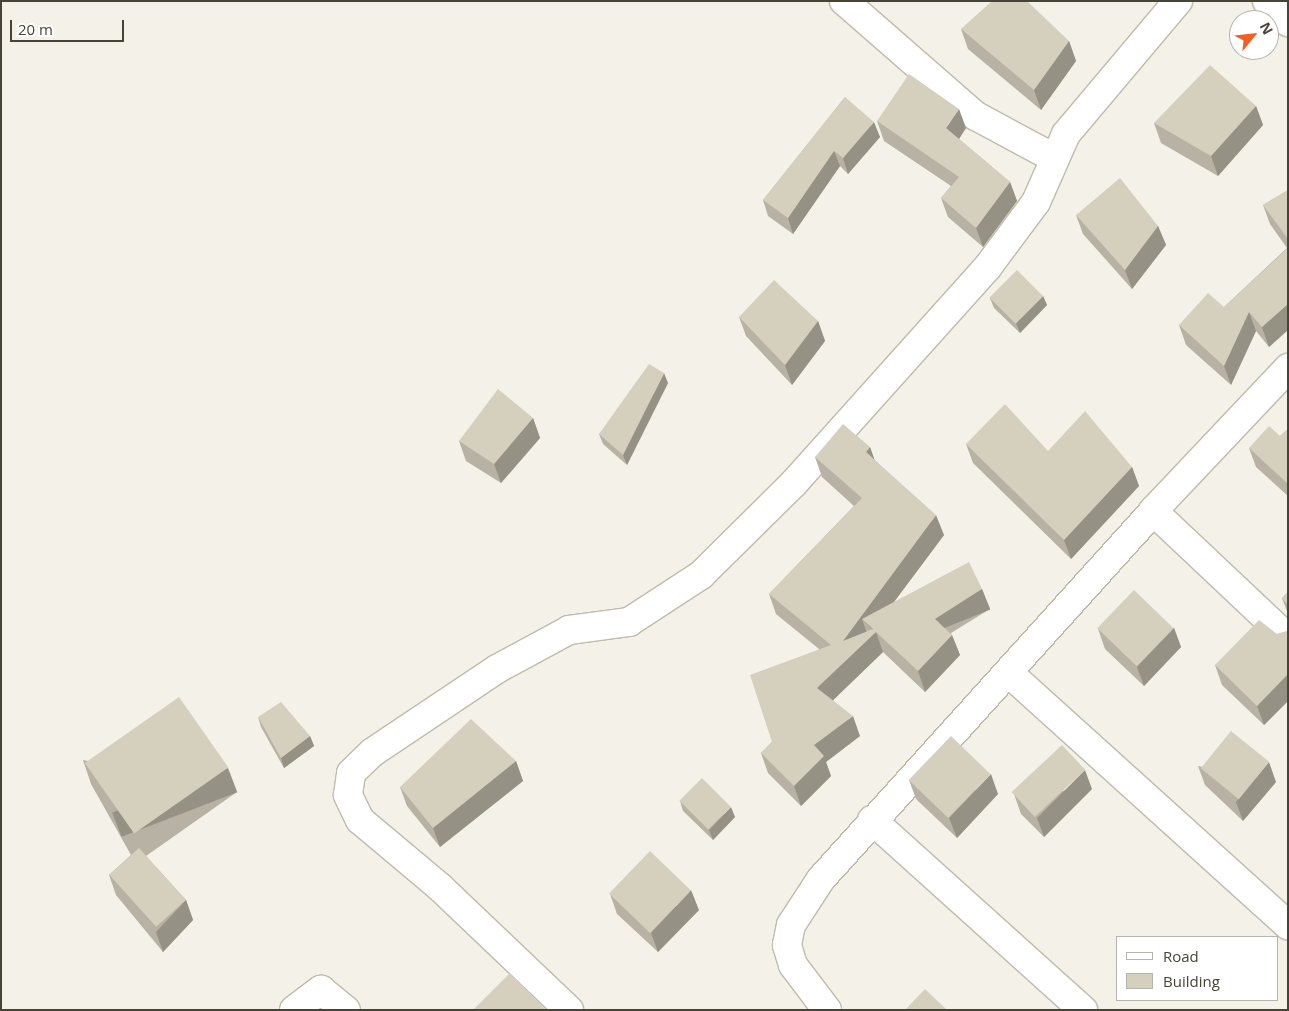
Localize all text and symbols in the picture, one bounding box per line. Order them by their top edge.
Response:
scale bar [12,10,126,42]
north arrow [1229,10,1279,60]
text: 20 m [18,19,53,39]
text: N [1256,19,1278,38]
legend [1116,936,1279,1001]
text: Road [1163,946,1199,966]
text: Building [1163,971,1220,991]

